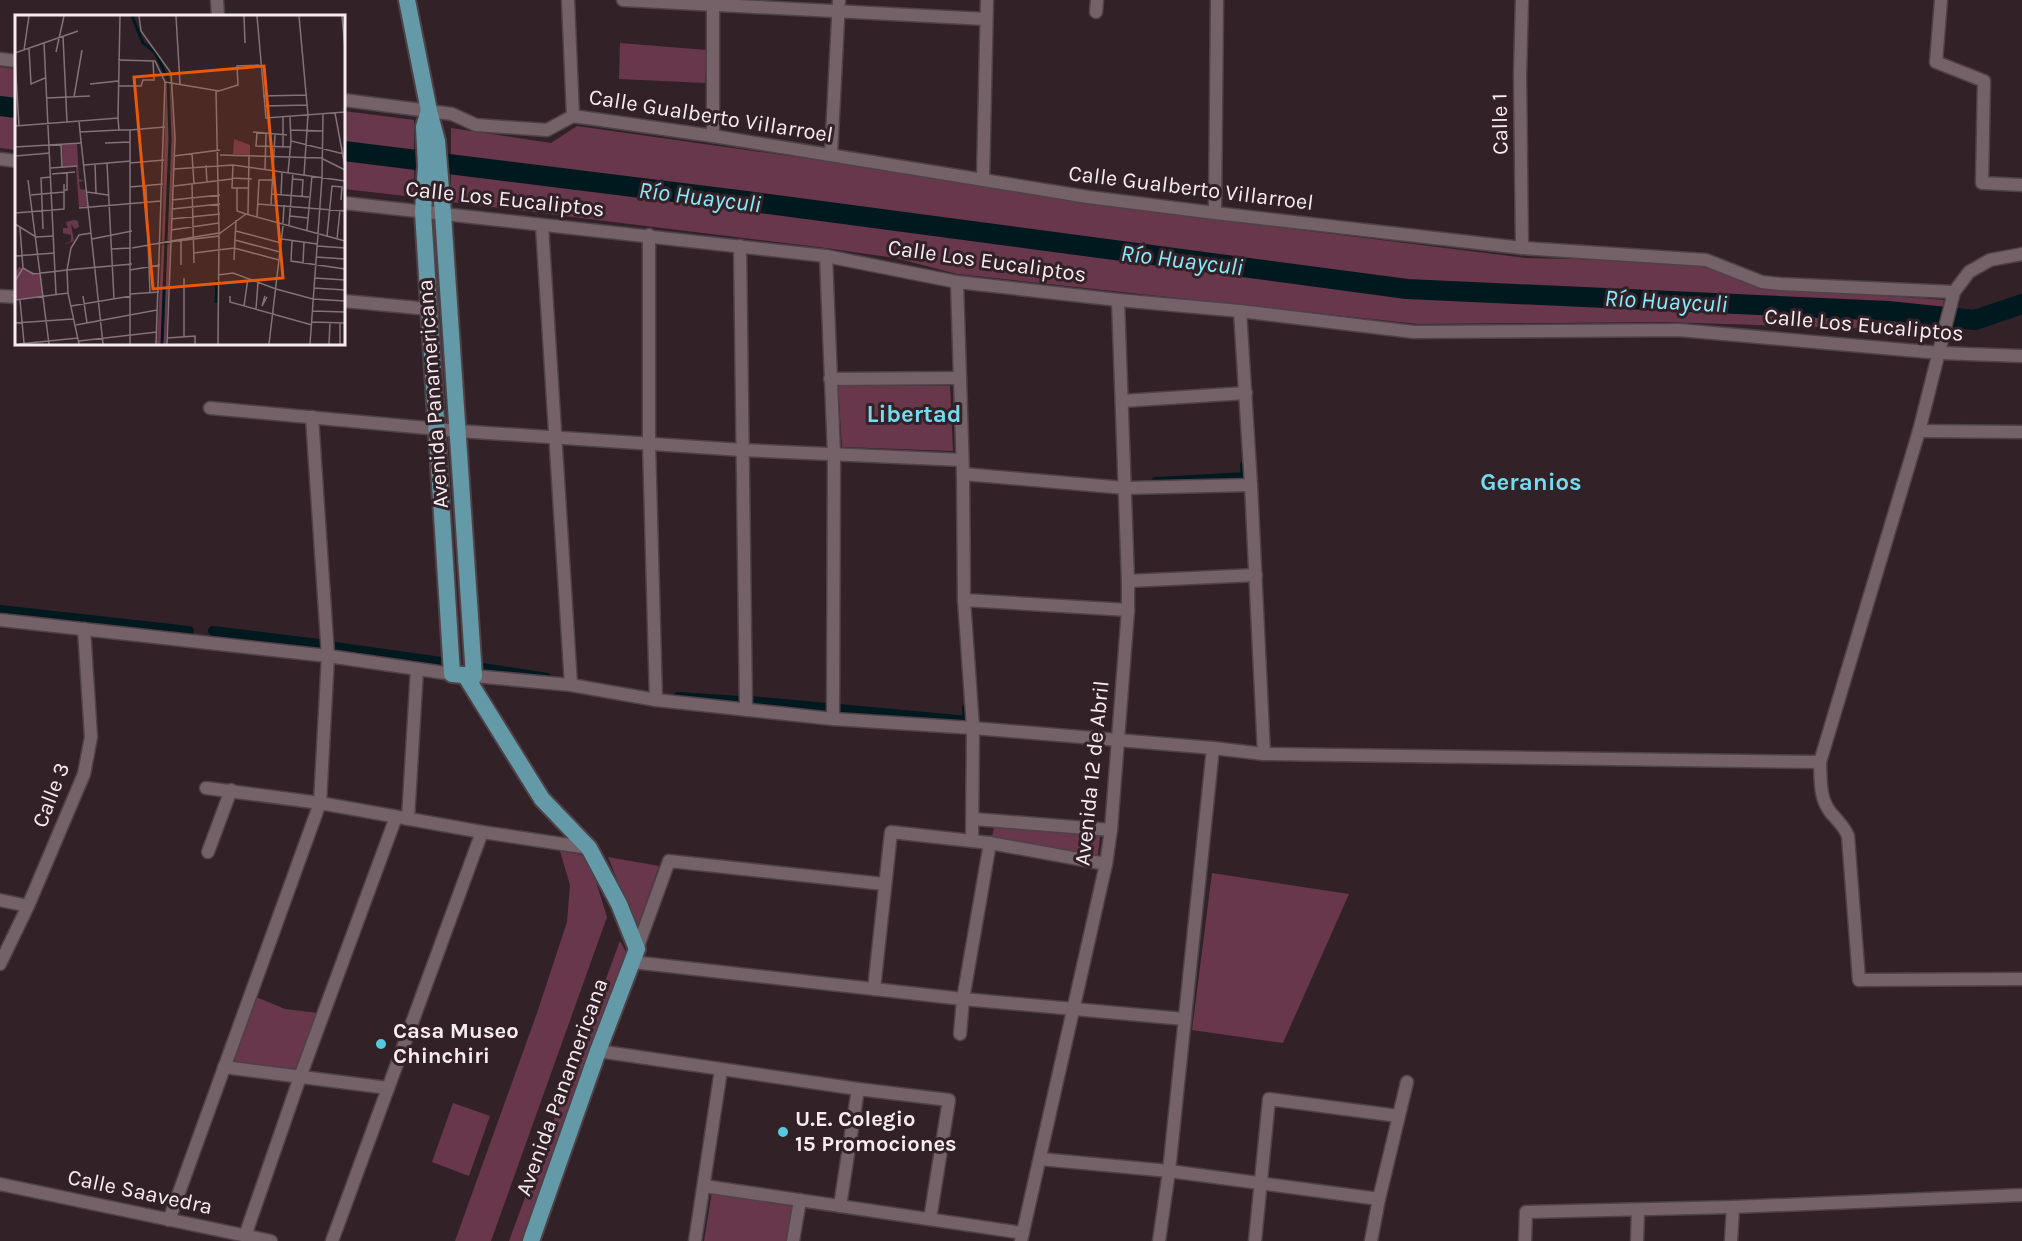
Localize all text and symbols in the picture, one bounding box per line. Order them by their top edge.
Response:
inset map [15,15,345,345]
street label: Calle Gualberto Villarroel [587,84,835,148]
street label: Calle 1 [1486,93,1514,155]
street label: Calle Gualberto Villarroel [1067,160,1315,216]
street label: Calle Los Eucaliptos [404,176,606,222]
water label: Río Huayculi [637,176,763,218]
street label: Calle Los Eucaliptos [886,234,1088,288]
water label: Río Huayculi [1119,239,1245,281]
street label: Avenida Panamericana [412,279,454,509]
water label: Río Huayculi [1604,284,1728,318]
street label: Calle Los Eucaliptos [1763,303,1965,347]
district label: Libertad [867,400,961,428]
district label: Geranios [1480,468,1582,496]
street label: Avenida 12 de Abril [1069,679,1115,867]
street label: Calle 3 [27,759,75,831]
street label: Avenida Panamericana [511,975,613,1199]
place label: Casa Museo Chinchiri [393,1018,519,1069]
marker: Casa Museo Chinchiri [374,1037,388,1051]
place label: U.E. Colegio 15 Promociones [795,1106,957,1157]
marker: U.E. Colegio 15 Promociones [776,1125,790,1139]
street label: Calle Saavedra [65,1164,215,1220]

